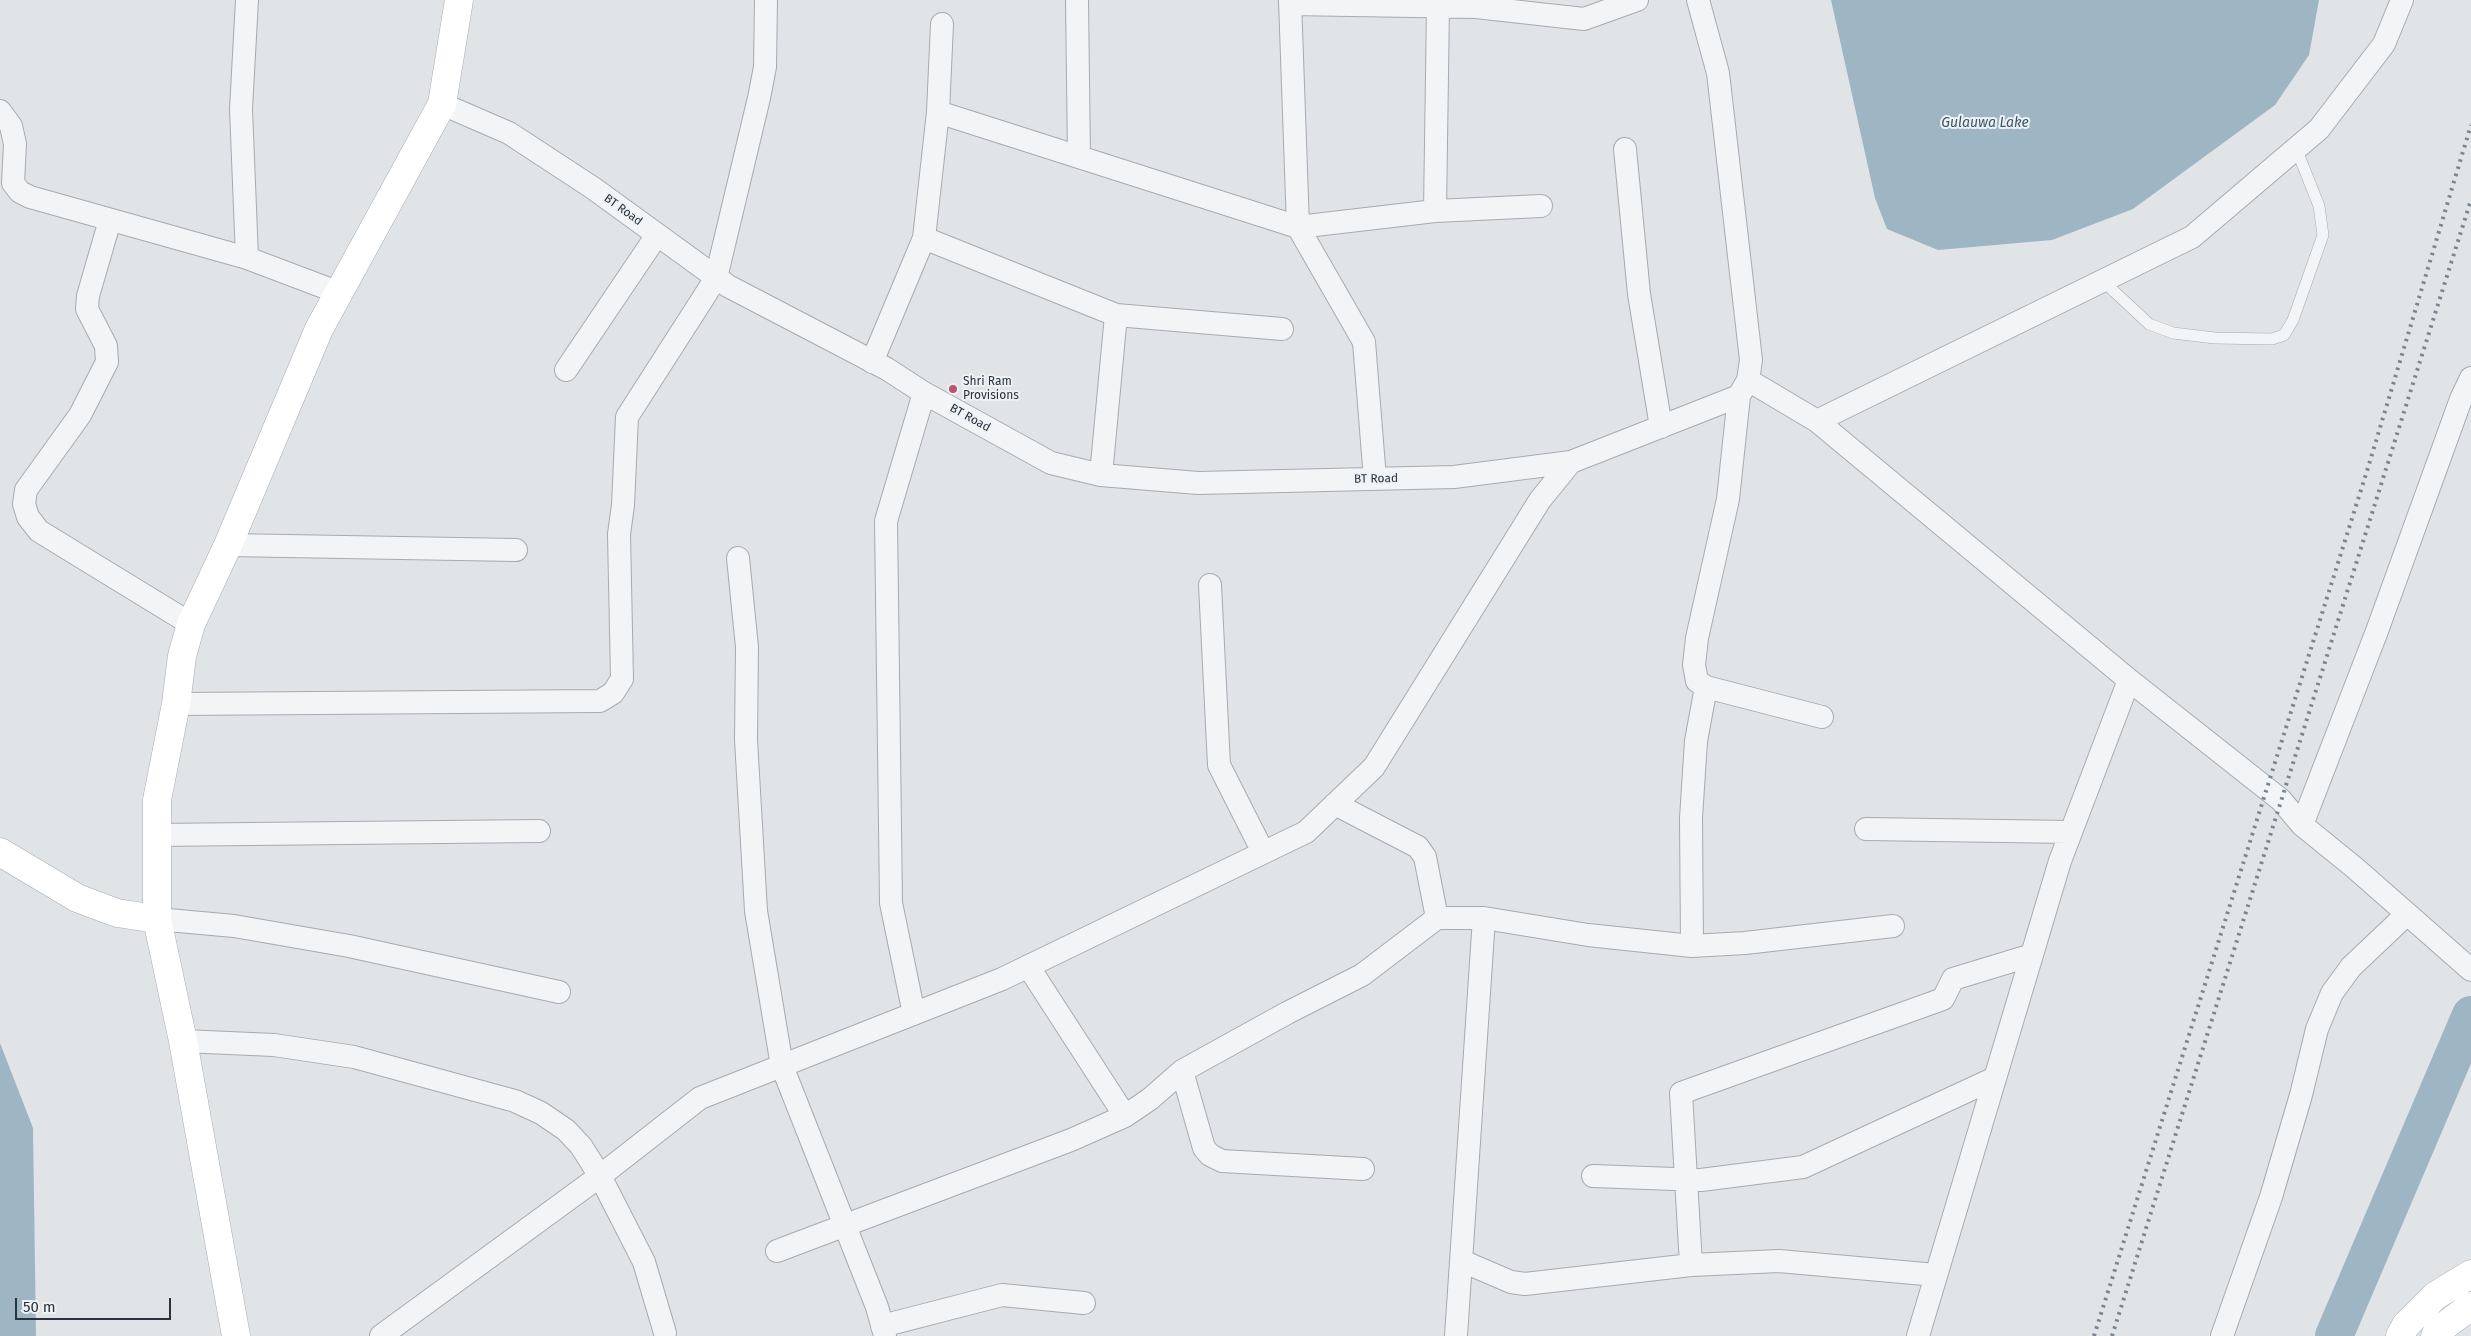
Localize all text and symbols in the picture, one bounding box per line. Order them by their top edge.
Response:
water label: Gulauwa Lake [1941,115,2029,131]
street label: BT Road [601,191,645,229]
place label: Shri Ram Provisions [963,375,1019,403]
marker: Shri Ram Provisions [947,383,959,395]
street label: BT Road [947,401,993,435]
street label: BT Road [1354,471,1398,487]
scale bar [18,1288,174,1320]
text: 50 m [23,1298,56,1316]

